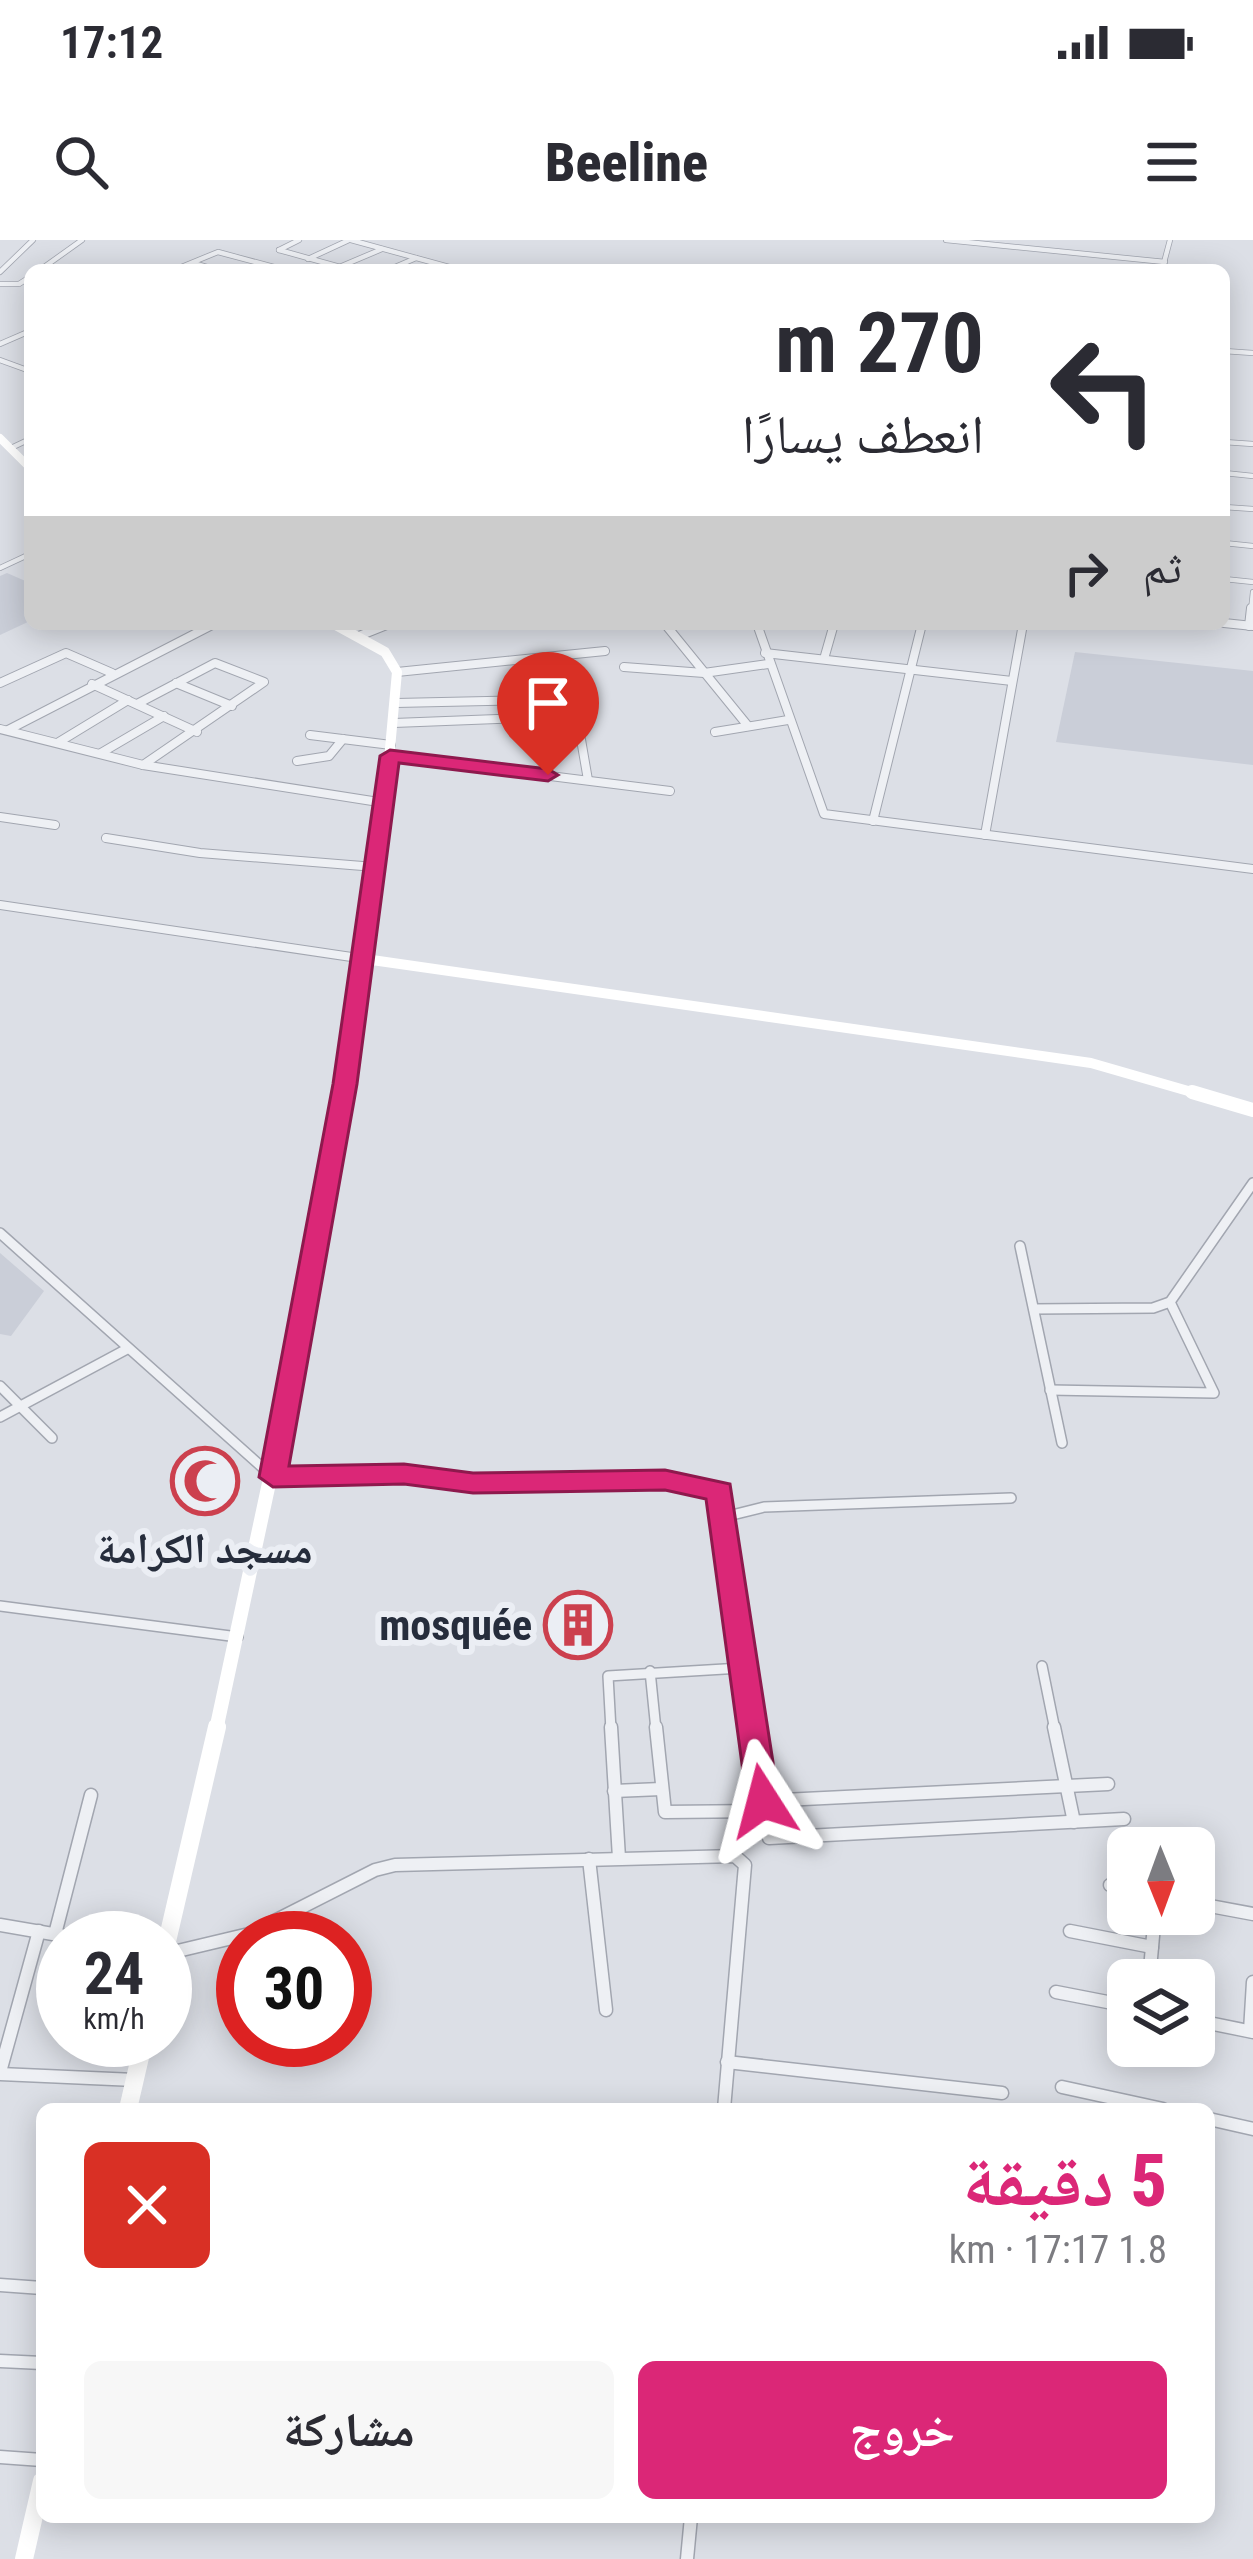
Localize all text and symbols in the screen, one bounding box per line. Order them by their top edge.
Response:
text: 17:12 [60,16,163,69]
icon: search [48,129,114,195]
icon: menu [1139,129,1205,195]
text: Beeline [545,131,708,194]
text: 270 m [775,294,984,393]
icon: left [1026,312,1182,468]
text: انعطف يسارًا [742,403,984,466]
icon: right [1053,540,1119,606]
text: ثم [1143,541,1182,594]
pin [497,652,599,775]
icon: arrive [515,670,581,736]
mosque icon: مسجد الكرامة [170,1446,240,1516]
place label: مسجد الكرامة [97,1524,313,1573]
building icon: mosquée [543,1590,613,1660]
place label: mosquée [379,1601,532,1650]
position arrow [700,1738,826,1864]
north arrow [1107,1827,1215,1935]
map controls [1107,1827,1215,2067]
speed limit sign: 30 [216,1911,372,2067]
text: 24 [84,1938,144,2009]
button: layers [1107,1959,1215,2067]
text: km/h [83,2001,145,2036]
text: 5 دقيقة [963,2139,1167,2224]
button: close [84,2142,210,2268]
text: 1.8 km · 17:17 [949,2227,1167,2273]
button: مشاركة [84,2361,614,2499]
button: خروج [638,2361,1167,2499]

